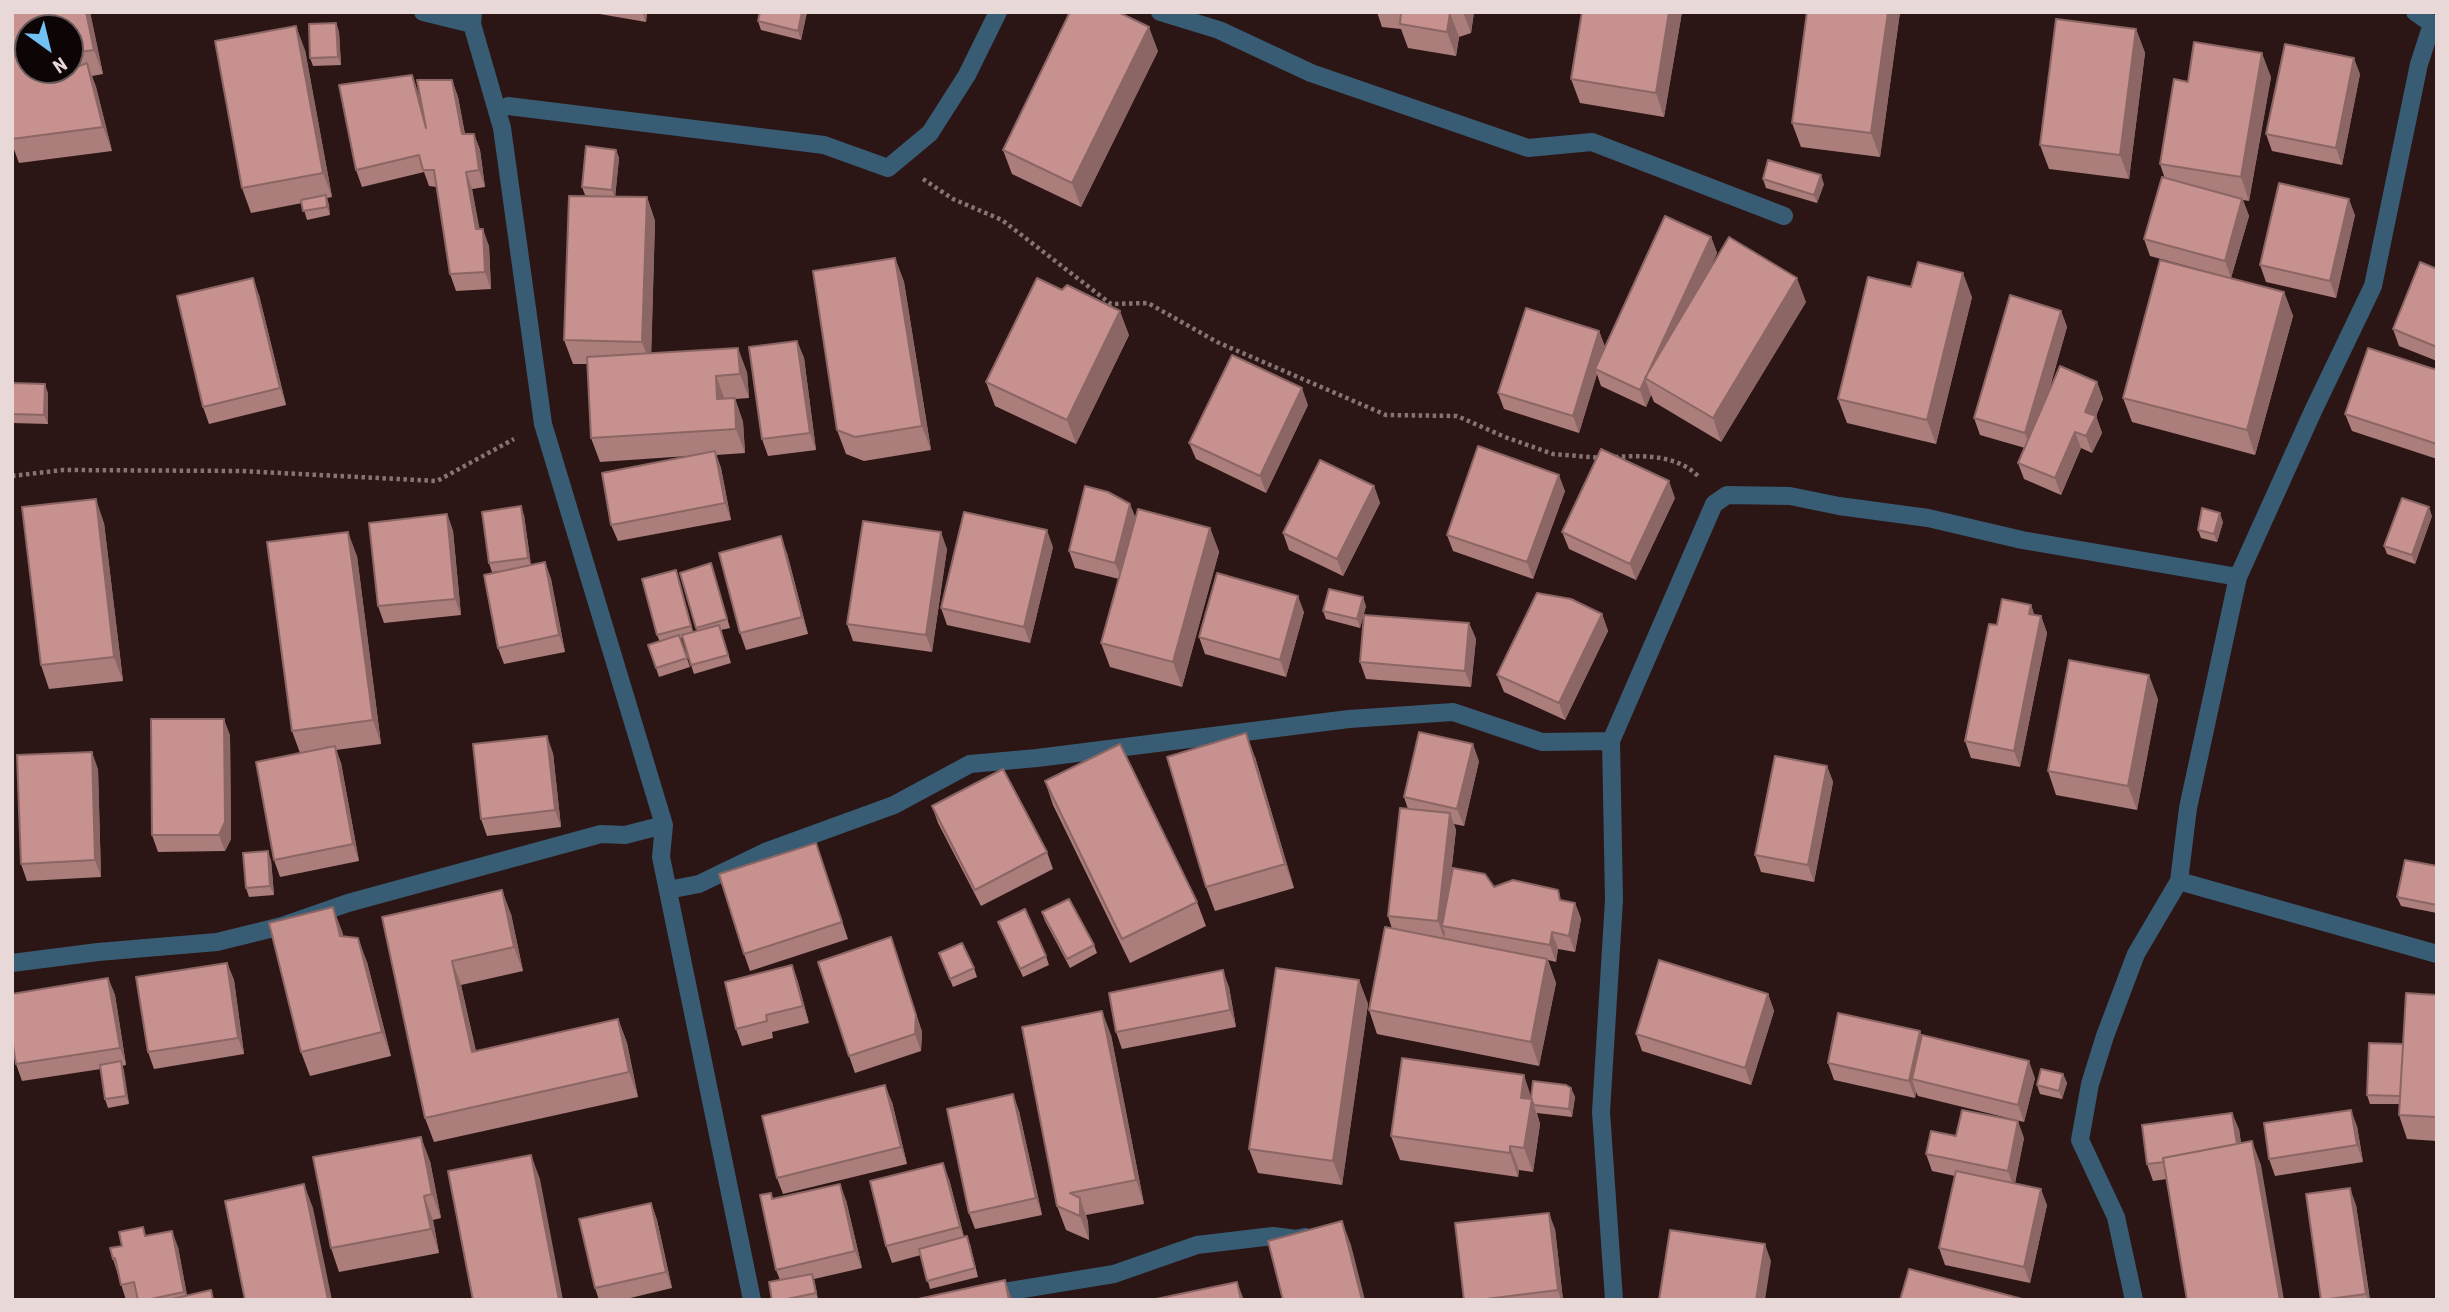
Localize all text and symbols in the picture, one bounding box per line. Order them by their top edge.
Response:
north arrow [14,14,84,84]
text: N [49,52,71,78]

